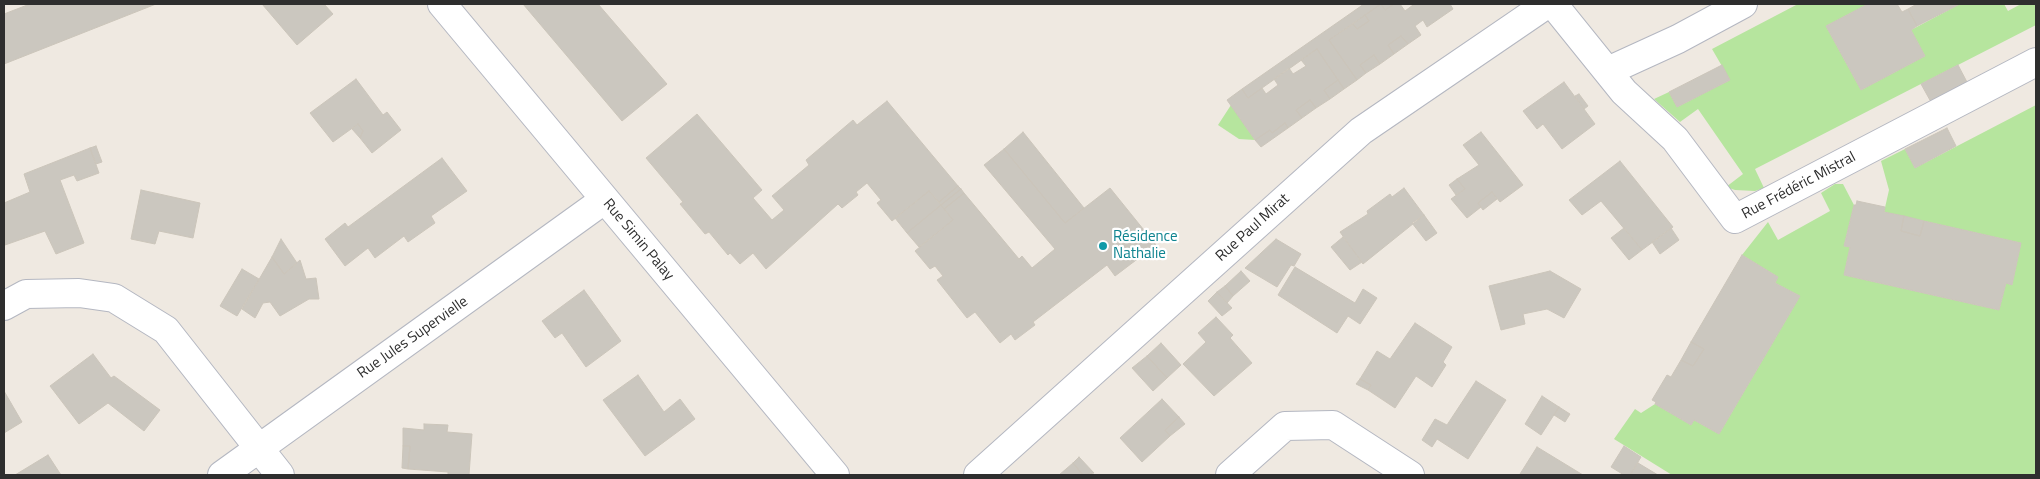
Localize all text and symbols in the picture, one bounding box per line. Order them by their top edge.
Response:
street label: Rue Frédéric Mistral [1739,148,1859,224]
street label: Rue Paul Mirat [1212,190,1294,266]
street label: Rue Simin Palay [599,195,677,285]
place label: Résidence Nathalie [1113,228,1178,263]
marker: Résidence Nathalie [1097,240,1109,252]
street label: Rue Jules Supervielle [354,293,472,383]

